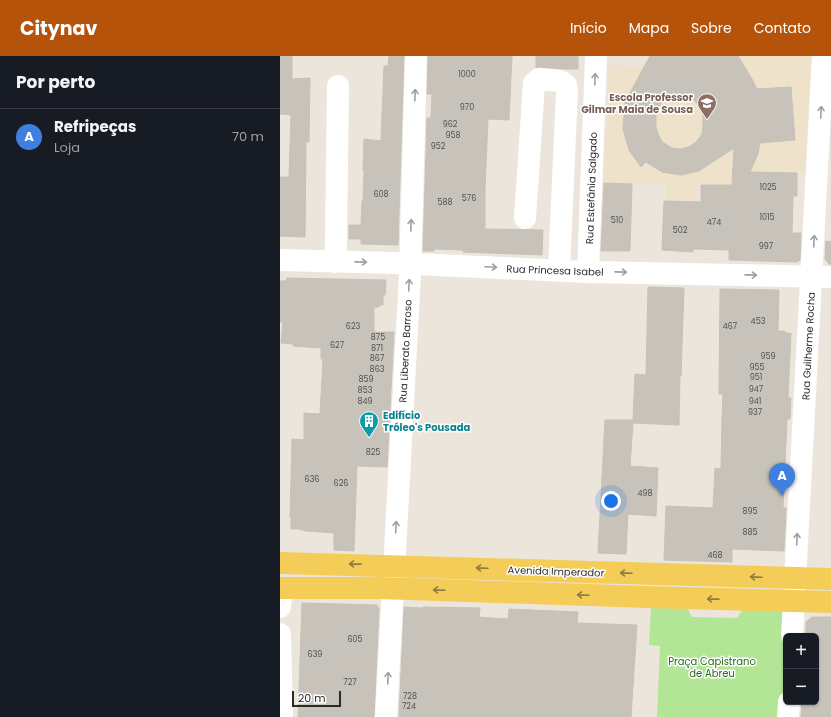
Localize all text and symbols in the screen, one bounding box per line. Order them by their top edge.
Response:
text: Citynav [20,15,97,42]
text: Início [570,18,607,38]
text: Mapa [629,18,669,38]
text: Sobre [691,18,732,38]
text: Contato [754,18,811,38]
house number: 1000 [458,69,476,80]
text: Por perto [16,70,95,94]
one-way arrow [591,73,599,86]
one-way arrow [411,89,418,102]
place label: Escola Professor Gilmar Maia de Sousa [581,90,694,117]
school or university icon: Escola Professor Gilmar Maia de Sousa [696,92,718,120]
house number: 970 [460,102,474,113]
one-way arrow [817,106,824,119]
text: Refripeças [54,116,136,137]
house number: 962 [443,119,458,130]
text: A [24,127,34,146]
text: 70 m [232,127,264,146]
house number: 958 [445,130,461,141]
street label: Rua Estefânia Salgado [582,132,601,244]
text: Loja [54,138,80,157]
house number: 952 [431,141,446,152]
house number: 1025 [759,182,777,193]
house number: 608 [373,189,389,200]
house number: 576 [462,193,476,204]
house number: 588 [437,197,453,208]
house number: 1015 [759,212,775,223]
house number: 510 [611,215,623,226]
house number: 474 [707,217,721,228]
one-way arrow [407,219,415,232]
house number: 502 [673,225,688,236]
one-way arrow [810,235,817,248]
house number: 997 [759,241,774,252]
one-way arrow [354,258,367,266]
street label: Rua Princesa Isabel [506,261,604,280]
one-way arrow [484,264,497,271]
one-way arrow [614,268,627,276]
one-way arrow [744,271,757,279]
one-way arrow [405,279,413,292]
street label: Rua Guilherme Rocha [798,292,819,400]
street label: Rua Liberato Barroso [395,299,416,403]
house number: 453 [751,316,766,327]
house number: 623 [346,321,360,332]
house number: 467 [723,321,738,332]
house number: 875 [371,332,385,343]
house number: 627 [330,340,345,351]
house number: 871 [371,343,383,354]
house number: 959 [760,351,776,362]
house number: 867 [370,353,385,364]
house number: 955 [749,362,765,373]
house number: 863 [370,364,385,375]
house number: 951 [750,372,762,383]
house number: 859 [358,374,374,385]
house number: 947 [749,384,764,395]
house number: 853 [358,385,373,396]
house number: 849 [357,396,373,407]
house number: 941 [749,396,761,407]
house number: 937 [748,407,763,418]
place label: Edifício Tróleo's Pousada [383,408,470,435]
building icon: Edifício Tróleo's Pousada [358,410,380,438]
house number: 825 [366,447,380,458]
pin: A [769,463,795,496]
house number: 636 [305,474,319,485]
house number: 626 [334,478,348,489]
house number: 498 [637,488,653,499]
your location [601,491,621,511]
house number: 895 [742,506,758,517]
one-way arrow [392,521,400,534]
house number: 885 [742,527,758,538]
one-way arrow [794,533,801,546]
house number: 468 [707,550,723,561]
one-way arrow [349,561,362,568]
street label: Avenida Imperador [507,562,605,581]
one-way arrow [476,564,489,572]
one-way arrow [620,569,633,577]
one-way arrow [750,573,763,580]
one-way arrow [433,586,446,594]
one-way arrow [577,591,590,599]
one-way arrow [707,595,720,603]
map controls [783,633,819,705]
button: + [783,633,819,669]
house number: 605 [347,634,363,645]
house number: 639 [308,649,322,660]
park label: Praça Capistrano de Abreu [668,654,756,681]
button: − [783,669,819,705]
one-way arrow [384,672,392,685]
house number: 727 [343,677,357,688]
scale bar [292,689,341,708]
text: 20 m [298,690,326,706]
house number: 728 [403,691,417,702]
house number: 724 [402,701,416,712]

